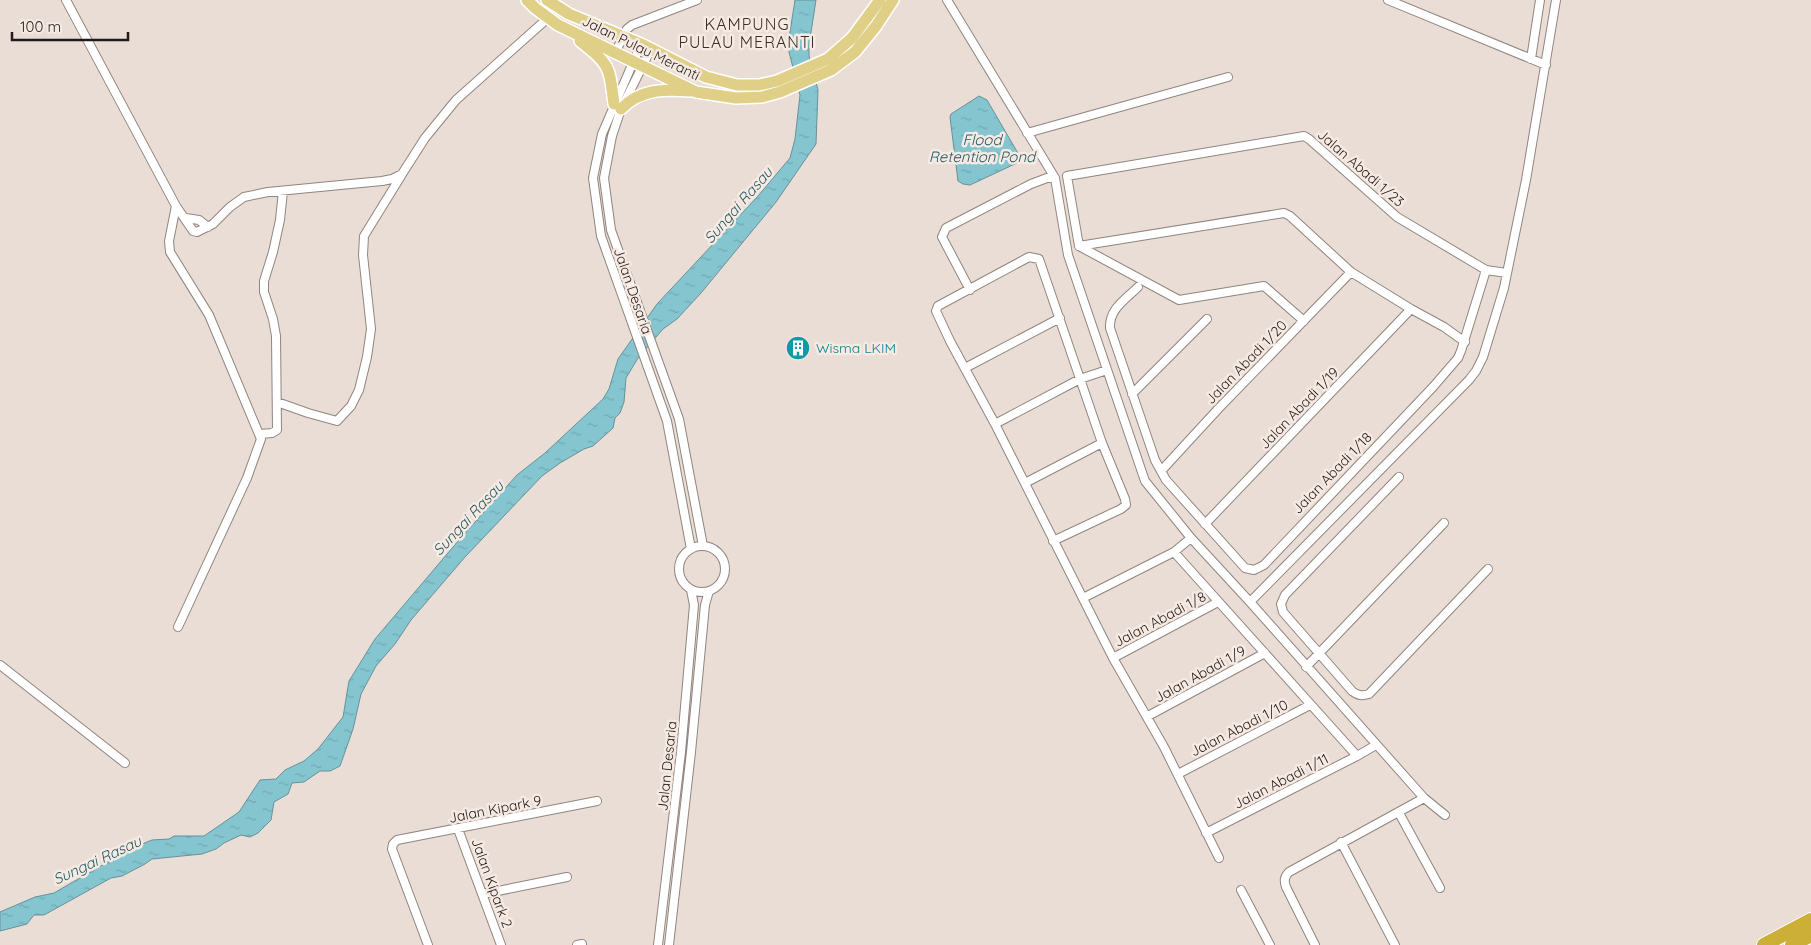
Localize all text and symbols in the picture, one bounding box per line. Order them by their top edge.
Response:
scale bar [12,10,129,42]
street label: Jalan Pulau Meranti [579,12,703,84]
district label: KAMPUNG PULAU MERANTI [678,14,816,52]
text: 100 m [20,17,61,36]
street label: Jalan Abadi 1/23 [1314,125,1408,211]
water label: Flood Retention Pond [929,130,1037,166]
water label: Sungai Rasau [700,162,777,247]
street label: Jalan Desaria [610,245,656,337]
street label: Jalan Abadi 1/20 [1201,316,1291,408]
building icon: Wisma LKIM [785,335,811,361]
place label: Wisma LKIM [816,339,896,357]
street label: Jalan Abadi 1/19 [1255,363,1343,453]
street label: Jalan Abadi 1/18 [1288,428,1376,518]
water label: Sungai Rasau [429,476,508,559]
street label: Jalan Abadi 1/8 [1111,587,1209,651]
street label: Jalan Abadi 1/9 [1151,641,1249,707]
street label: Jalan Abadi 1/10 [1187,696,1291,760]
street label: Jalan Desaria [653,720,681,812]
street label: Jalan Abadi 1/11 [1230,749,1332,813]
street label: Jalan Kipark 9 [447,791,543,827]
water label: Sungai Rasau [50,831,145,889]
street label: Jalan Kipark 2 [467,836,517,930]

